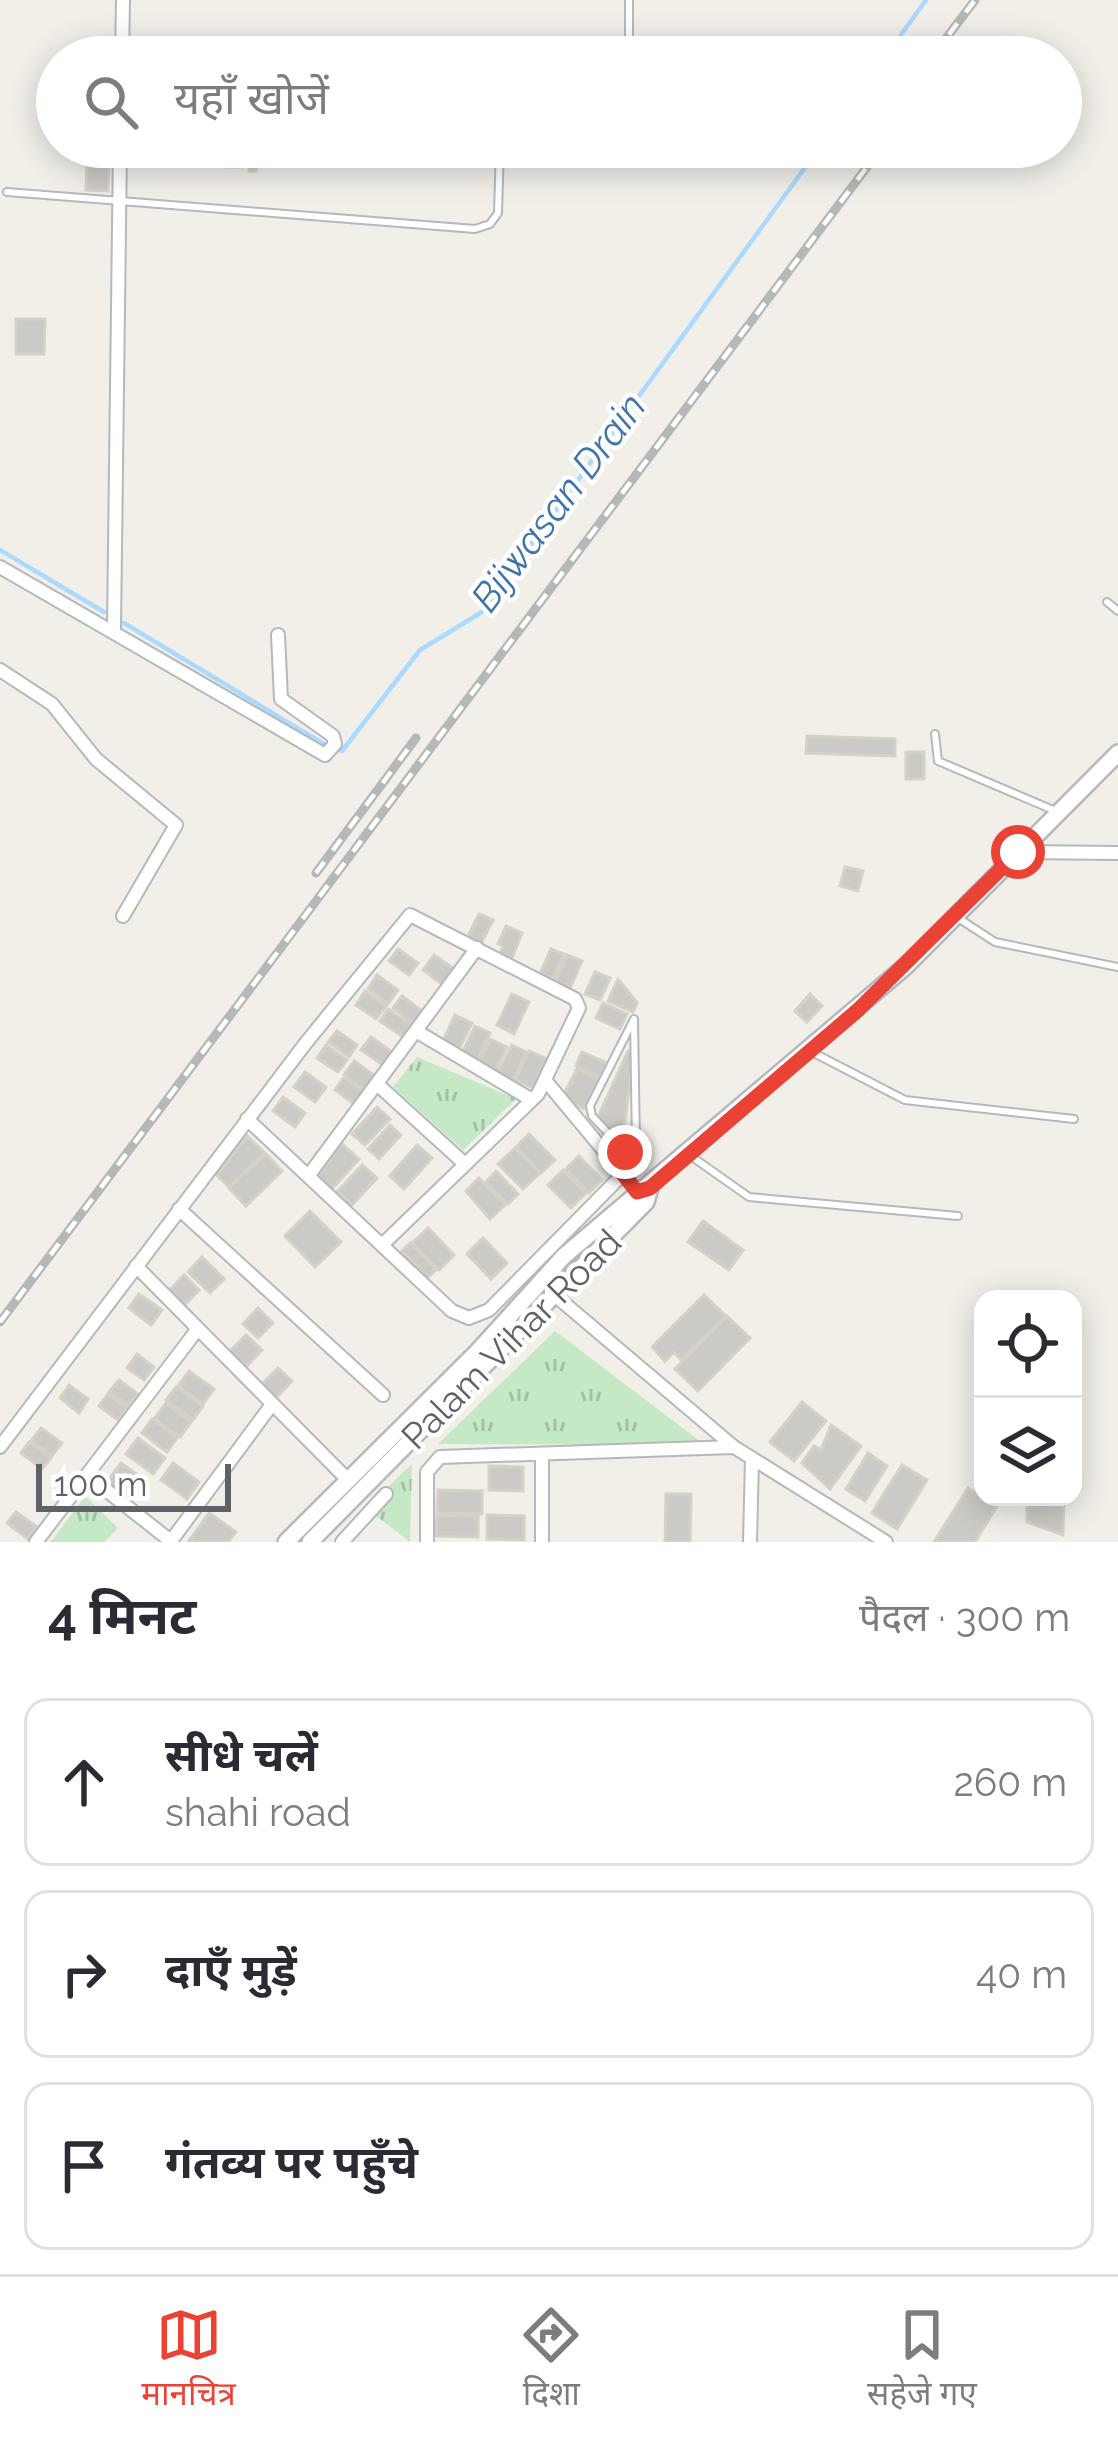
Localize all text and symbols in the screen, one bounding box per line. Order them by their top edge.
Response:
search box [36,36,1082,168]
icon: search [78,69,144,135]
text: यहाँ खोजें [174,72,329,125]
water label: Bijwasan Drain [461,384,655,620]
route start [991,825,1045,879]
route end [598,1125,652,1179]
street label: Palam Vihar Road [393,1221,629,1457]
map controls [974,1290,1082,1506]
button: locate [974,1290,1082,1398]
button: layers [974,1398,1082,1506]
scale bar [36,1458,231,1511]
text: 100 m [54,1465,147,1504]
text: 4 मिनट [48,1586,196,1646]
text: पैदल · 300 m [859,1594,1070,1640]
text: सीधे चलें [165,1729,318,1782]
icon: ahead [51,1749,117,1815]
text: 260 m [954,1759,1067,1805]
text: shahi road [165,1789,351,1835]
icon: right [51,1941,117,2007]
text: दाएँ मुड़ें [165,1944,297,1997]
text: 40 m [976,1951,1067,1997]
icon: arrive [51,2133,117,2199]
text: गंतव्य पर पहुँचे [165,2136,418,2189]
tab: मानचित्र [141,2302,236,2418]
tab: दिशा [518,2302,584,2418]
tab: सहेजे गए [867,2302,977,2418]

